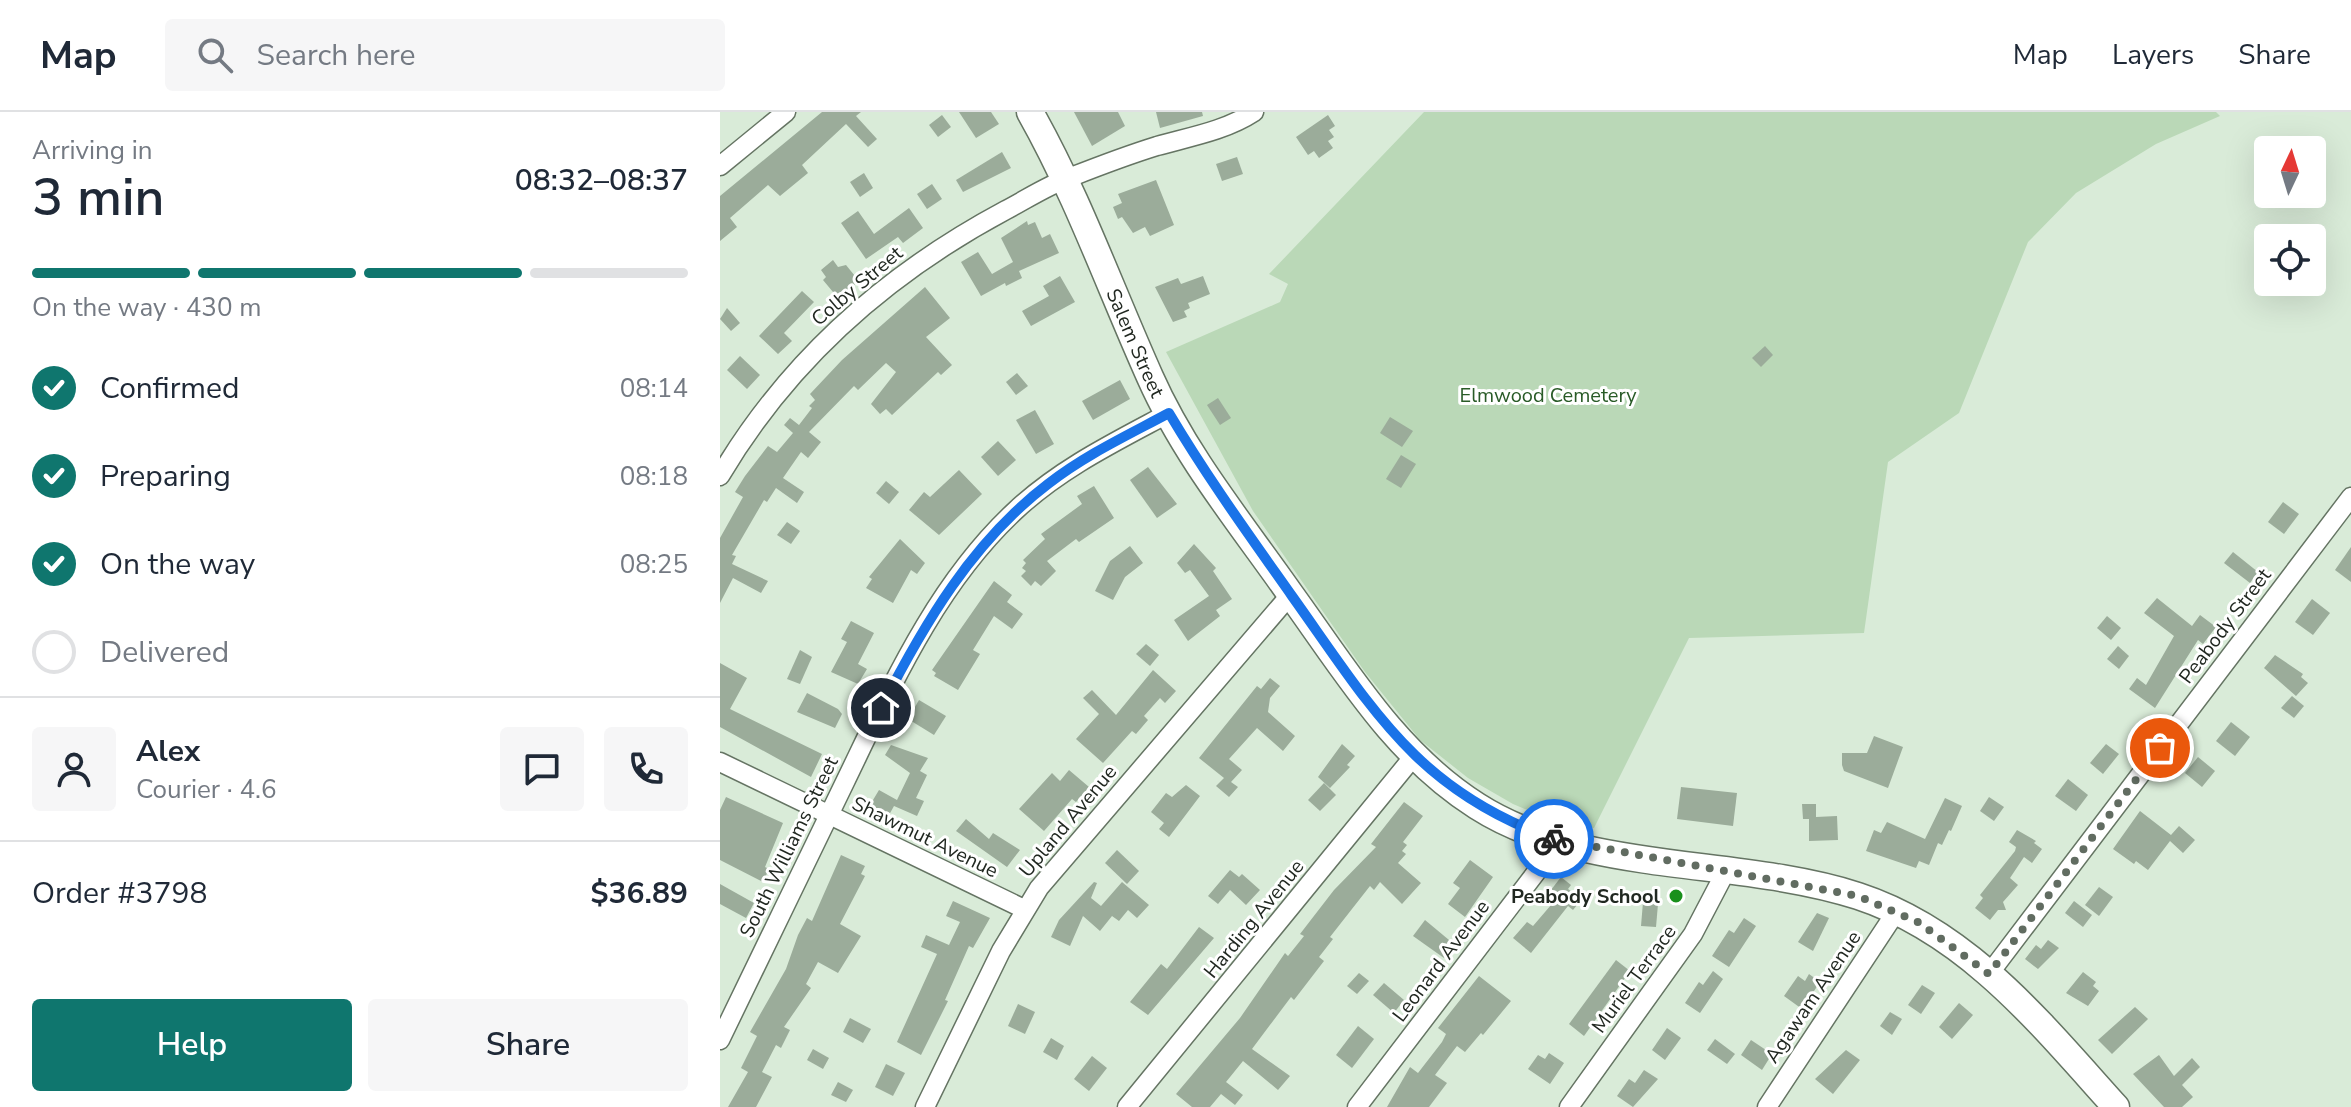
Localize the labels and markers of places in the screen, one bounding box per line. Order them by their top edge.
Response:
pin [847,674,915,742]
pin [2126,714,2194,782]
place label: Peabody School [1511,883,1661,910]
marker: Peabody School [1667,887,1685,905]

